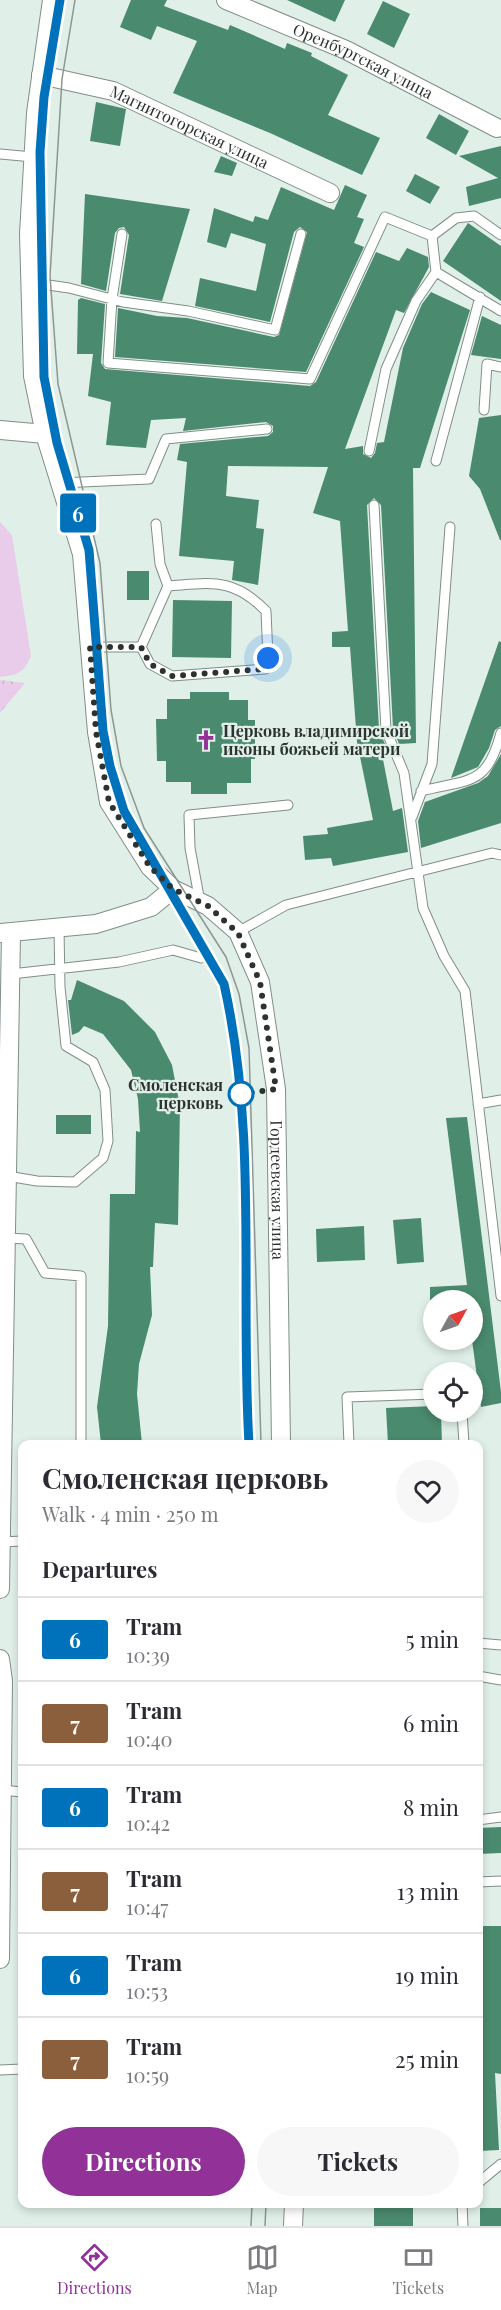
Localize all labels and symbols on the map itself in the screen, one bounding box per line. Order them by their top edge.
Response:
street label: Оренбургская улица [290,18,437,103]
street label: Магнитогорская улица [107,80,272,173]
line badge: 6 [58,494,98,532]
your location [253,643,283,673]
place label: Церковь владимирской иконы божьей матери [223,720,410,759]
church icon: Церковь владимирской иконы божьей матери [194,728,218,752]
place label: Смоленская церковь [128,1074,223,1113]
marker: Смоленская церковь [228,1081,254,1107]
street label: Гордеевская улица [266,1120,289,1260]
north arrow [423,1290,483,1350]

